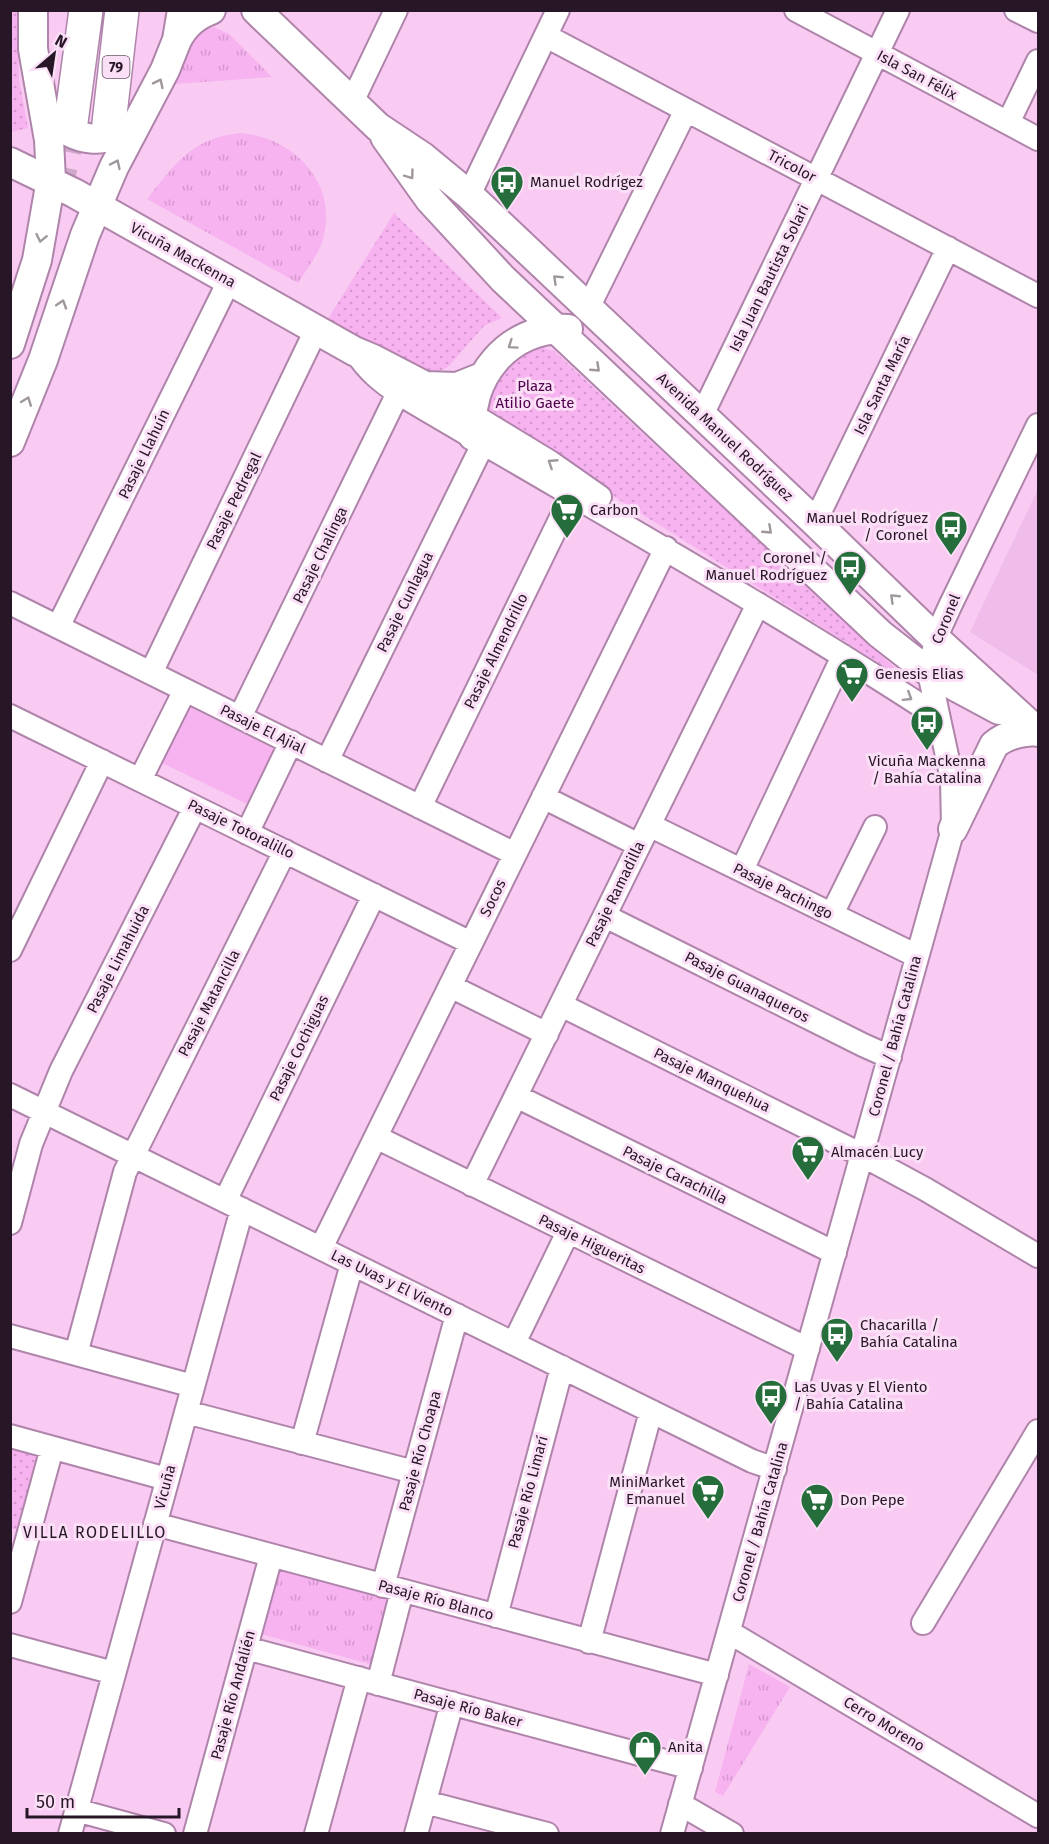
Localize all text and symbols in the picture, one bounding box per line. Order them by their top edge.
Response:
north arrow [24,24,84,84]
text: N [52,30,70,52]
street label: Isla San Félix [874,46,961,104]
road number: 79 [102,56,130,78]
one-way arrow [152,78,163,89]
street label: Tricolor [765,146,819,186]
one-way arrow [108,160,120,171]
bus stop icon: Manuel Rodrígez [489,164,525,211]
one-way arrow [403,169,414,180]
place label: Manuel Rodrígez [530,173,643,191]
street label: Isla Juan Bautista Solari [725,201,813,355]
street label: Vicuña Mackenna [127,219,239,291]
one-way arrow [36,233,49,243]
one-way arrow [553,275,564,286]
one-way arrow [55,299,68,310]
street label: Isla Santa María [850,332,914,438]
one-way arrow [508,338,519,349]
one-way arrow [589,361,599,372]
street label: Avenida Manuel Rodríguez [653,369,797,505]
park label: Plaza Atilio Gaete [496,377,574,412]
one-way arrow [20,396,32,407]
street label: Pasaje Llahuín [115,406,173,502]
street label: Pasaje Pedregal [203,449,266,553]
one-way arrow [547,459,558,470]
supermarket icon: Carbon [549,492,585,539]
place label: Carbon [590,501,639,519]
street label: Pasaje Chalinga [289,504,351,606]
place label: Manuel Rodríguez / Coronel [806,509,929,544]
bus stop icon: Manuel Rodríguez / Coronel [933,509,969,556]
one-way arrow [762,523,772,534]
street label: Pasaje Cunlagua [373,549,437,655]
place label: Coronel / Manuel Rodríguez [705,549,827,584]
bus stop icon: Coronel / Manuel Rodríguez [832,549,868,596]
street label: Pasaje Almendrillo [460,590,532,712]
street label: Coronel [928,591,964,647]
one-way arrow [891,594,901,605]
supermarket icon: Genesis Elias [834,656,870,703]
place label: Genesis Elias [875,665,963,683]
one-way arrow [901,690,912,701]
street label: Pasaje El Ajial [217,701,309,758]
bus stop icon: Vicuña Mackenna / Bahía Catalina [909,704,945,751]
place label: Vicuña Mackenna / Bahía Catalina [868,752,986,787]
street label: Pasaje Totoralillo [185,795,297,863]
street label: Pasaje Ramadilla [582,838,648,950]
street label: Pasaje Pachingo [730,859,836,923]
street label: Socos [476,876,510,920]
street label: Pasaje Limahuida [83,902,153,1016]
street label: Pasaje Matancilla [174,947,244,1059]
street label: Pasaje Guanaqueros [682,948,812,1026]
street label: Coronel / Bahía Catalina [865,954,925,1118]
street label: Pasaje Cochiguas [266,992,332,1104]
street label: Pasaje Manquehua [651,1044,773,1116]
supermarket icon: Almacén Lucy [790,1134,826,1181]
street label: Pasaje Carachilla [620,1142,730,1208]
place label: Almacén Lucy [831,1143,924,1161]
street label: Pasaje Higueritas [536,1210,648,1278]
street label: Las Uvas y El Viento [328,1246,456,1320]
bus stop icon: Chacarilla / Bahía Catalina [819,1316,855,1363]
place label: Chacarilla / Bahía Catalina [860,1316,958,1351]
bus stop icon: Las Uvas y El Viento / Bahía Catalina [753,1378,789,1425]
place label: Las Uvas y El Viento / Bahía Catalina [794,1378,928,1413]
street label: Pasaje Río Choapa [395,1389,445,1513]
street label: Pasaje Río Limarí [504,1434,552,1550]
street label: Coronel / Bahía Catalina [728,1440,792,1604]
street label: Vicuña [150,1463,180,1511]
place label: MiniMarket Emanuel [609,1473,686,1508]
supermarket icon: MiniMarket Emanuel [690,1473,726,1520]
supermarket icon: Don Pepe [799,1482,835,1529]
place label: Don Pepe [840,1491,905,1509]
district label: VILLA RODELILLO [23,1523,167,1542]
street label: Pasaje Río Blanco [376,1576,496,1624]
street label: Pasaje Río Andalién [207,1628,259,1762]
street label: Pasaje Río Baker [412,1685,525,1731]
street label: Cerro Moreno [840,1693,928,1755]
shop icon: Anita [627,1729,663,1776]
place label: Anita [668,1738,703,1756]
scale bar [27,1781,178,1819]
text: 50 m [36,1791,75,1813]

